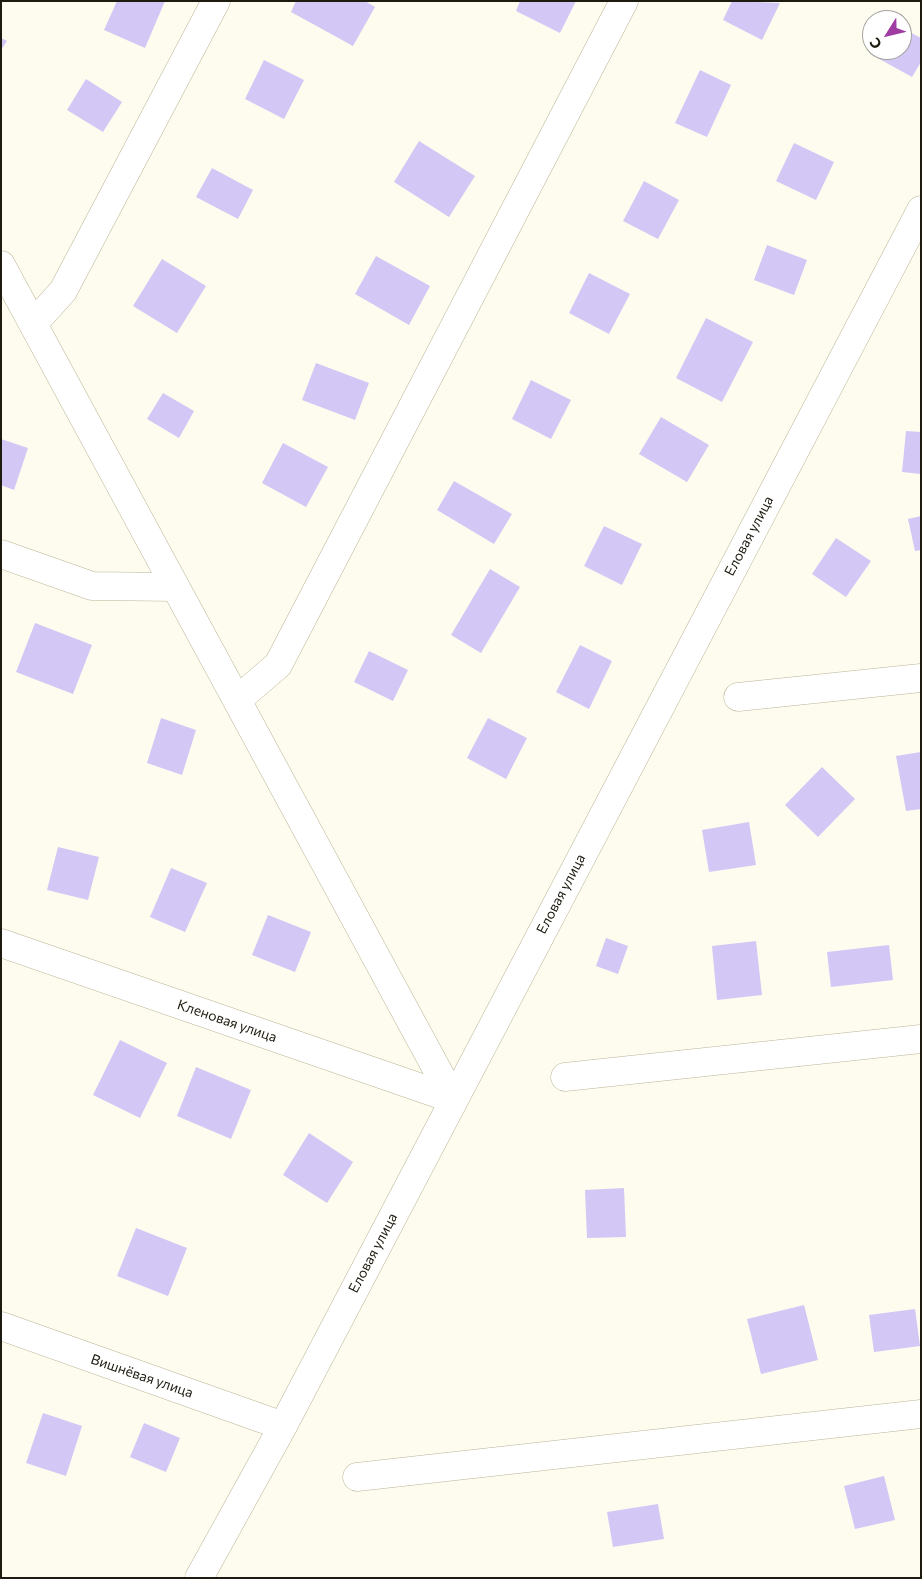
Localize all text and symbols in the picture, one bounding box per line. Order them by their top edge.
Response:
north arrow [862,10,912,60]
text: С [866,35,885,52]
street label: Еловая улица [721,493,777,579]
street label: Еловая улица [533,851,589,937]
street label: Кленовая улица [175,996,279,1046]
street label: Еловая улица [345,1210,401,1296]
street label: Вишнёвая улица [89,1351,195,1401]

